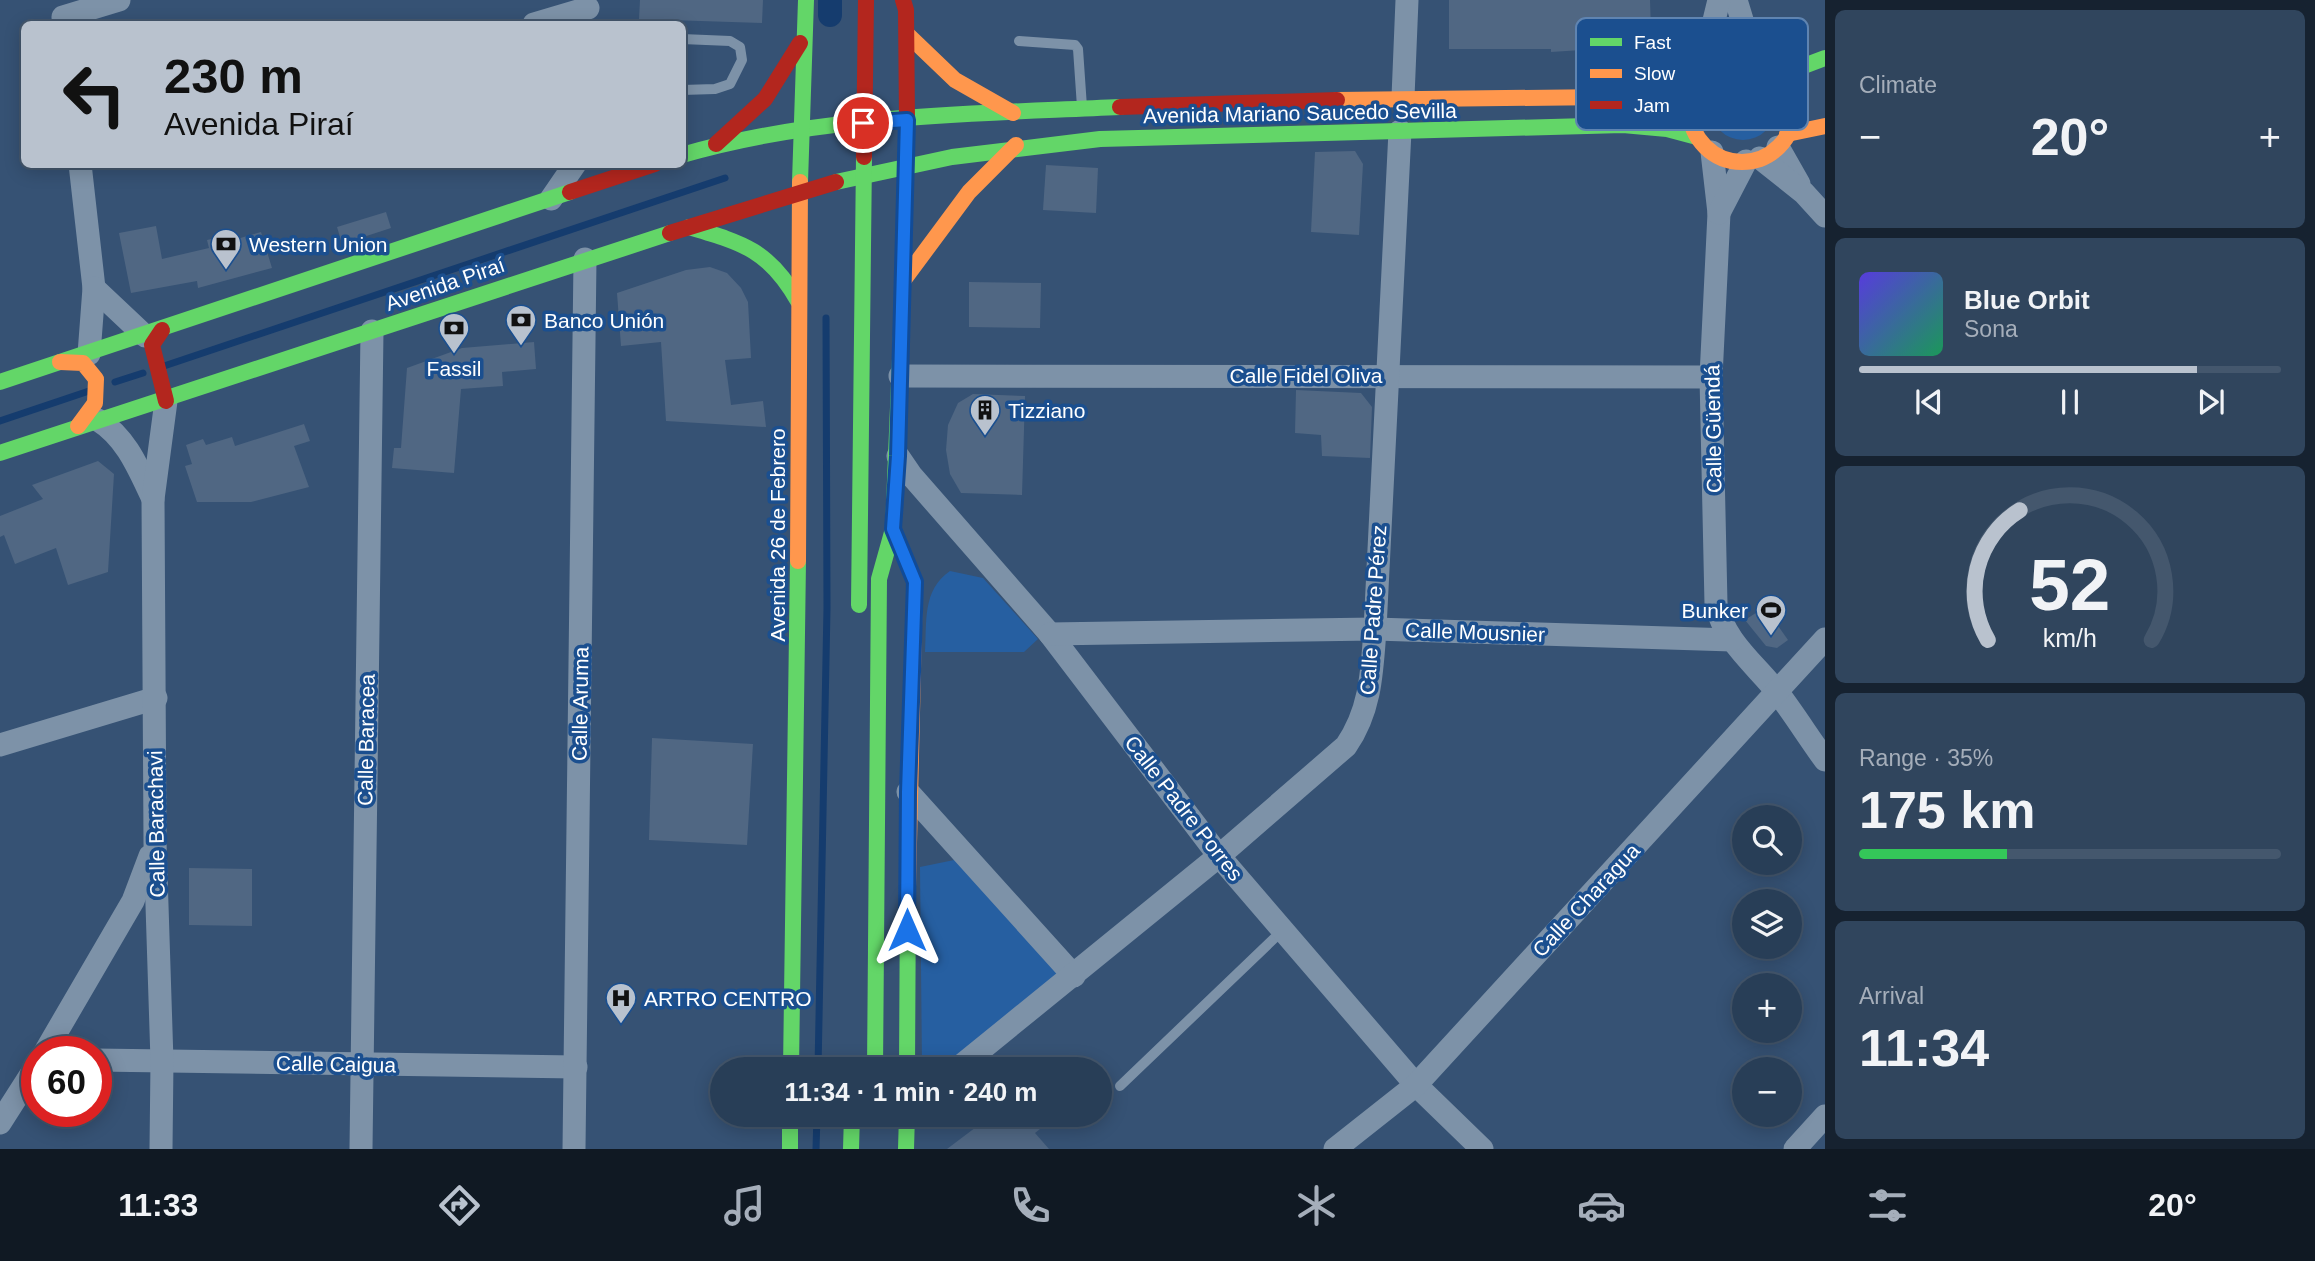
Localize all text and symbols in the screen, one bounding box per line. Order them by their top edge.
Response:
legend [1576,18,1808,130]
text: Fast [1634,32,1672,53]
icon: left [49,49,140,140]
text: 230 m [164,49,303,103]
text: Slow [1634,63,1675,84]
text: Climate [1859,72,1937,98]
pin [833,93,893,153]
text: Jam [1634,95,1670,116]
street label: Avenida Mariano Saucedo Sevilla [1143,99,1457,127]
icon: arrive [844,104,882,142]
text: Avenida Piraí [164,106,354,142]
text: 20° [2031,108,2109,166]
text: − [1859,116,1881,158]
text: + [2259,116,2281,158]
bank icon: Western Union [209,227,243,271]
place label: Western Union [249,233,388,256]
street label: Avenida Piraí [382,253,508,315]
text: Blue Orbit [1964,285,2090,315]
bank icon: Banco Unión [504,303,538,347]
place label: Banco Unión [544,309,664,332]
bank icon: Fassil [437,311,471,355]
text: Sona [1964,316,2018,342]
place label: Fassil [427,357,481,380]
street label: Calle Fidel Oliva [1230,364,1383,387]
street label: Calle Güendá [1700,364,1726,493]
icon: previous [1910,383,1948,421]
icon: pause [2051,383,2089,421]
icon: next [2192,383,2230,421]
building icon: Tizziano [968,393,1002,437]
place label: Tizziano [1008,399,1085,422]
street label: Avenida 26 de Febrero [766,428,789,642]
street label: Calle Padre Pérez [1356,524,1390,696]
text: 52 [2030,545,2110,626]
sports icon: Bunker [1754,593,1788,637]
place label: Bunker [1681,599,1748,622]
street label: Calle Mousnier [1405,618,1545,646]
text: km/h [2043,624,2097,652]
street label: Calle Aruma [568,646,593,761]
street label: Calle Baracea [353,674,379,806]
street label: Calle Padre Porres [1120,731,1248,885]
text: Range · 35% [1859,745,1993,771]
street label: Calle Barachavi [143,750,169,898]
text: 175 km [1859,781,2035,839]
map controls [1732,805,1802,1127]
button: search [1732,805,1802,875]
street label: Calle Charagua [1528,839,1644,961]
button: layers [1732,889,1802,959]
position arrow [870,893,944,967]
button: + [1732,973,1802,1043]
hospital icon: ARTRO CENTRO [604,981,638,1025]
text: Arrival [1859,983,1924,1009]
place label: ARTRO CENTRO [644,987,812,1010]
text: 11:34 [1859,1019,1989,1077]
speed limit sign: 60 [21,1036,112,1127]
street label: Calle Caigua [276,1051,397,1077]
button: − [1732,1057,1802,1127]
text: 11:34 · 1 min · 240 m [785,1077,1037,1107]
icon: directions [435,1181,484,1230]
icon: music [720,1181,769,1230]
icon: phone [1006,1181,1055,1230]
icon: climate [1292,1181,1341,1230]
icon: car [1577,1181,1626,1230]
icon: filters [1863,1181,1912,1230]
text: 11:33 [118,1187,198,1223]
text: 20° [2148,1187,2197,1223]

